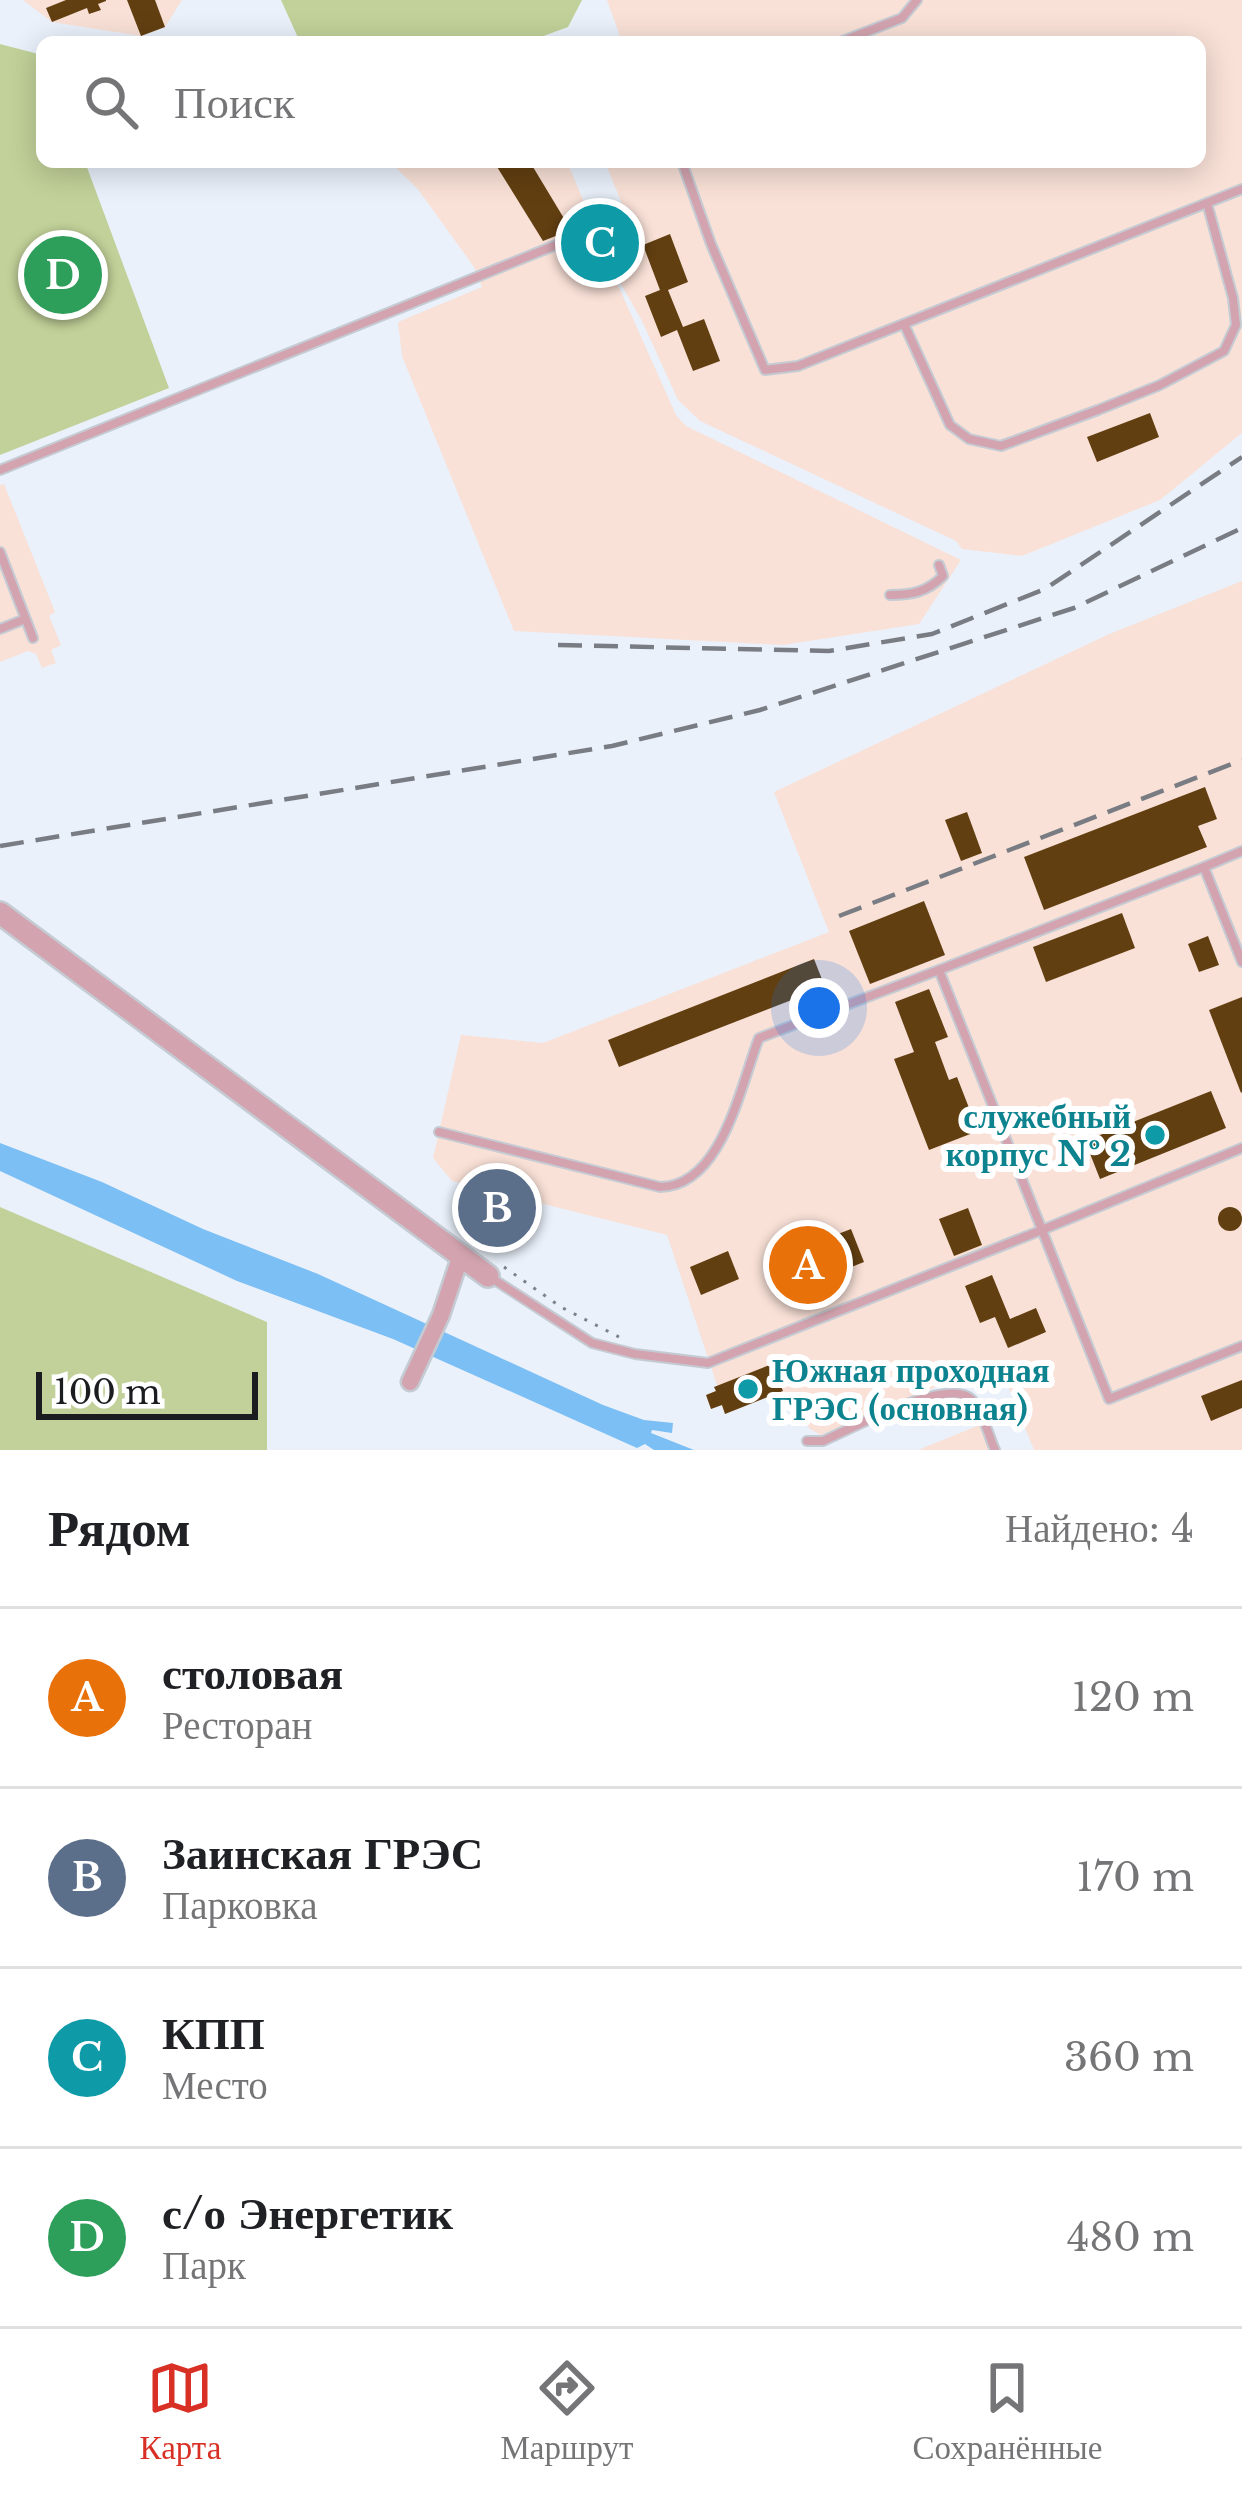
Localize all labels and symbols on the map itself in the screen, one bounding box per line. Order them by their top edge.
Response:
pin: C [561,198,639,288]
pin: D [24,230,102,320]
your location [789,978,849,1038]
place label: служебный корпус № 2 [946,1096,1131,1175]
marker: служебный корпус № 2 [1142,1122,1168,1148]
pin: B [458,1163,536,1253]
pin: A [769,1220,847,1310]
place label: Южная проходная ГРЭС (основная) [772,1350,1050,1429]
scale bar [36,1366,258,1419]
marker: Южная проходная ГРЭС (основная) [735,1376,761,1402]

